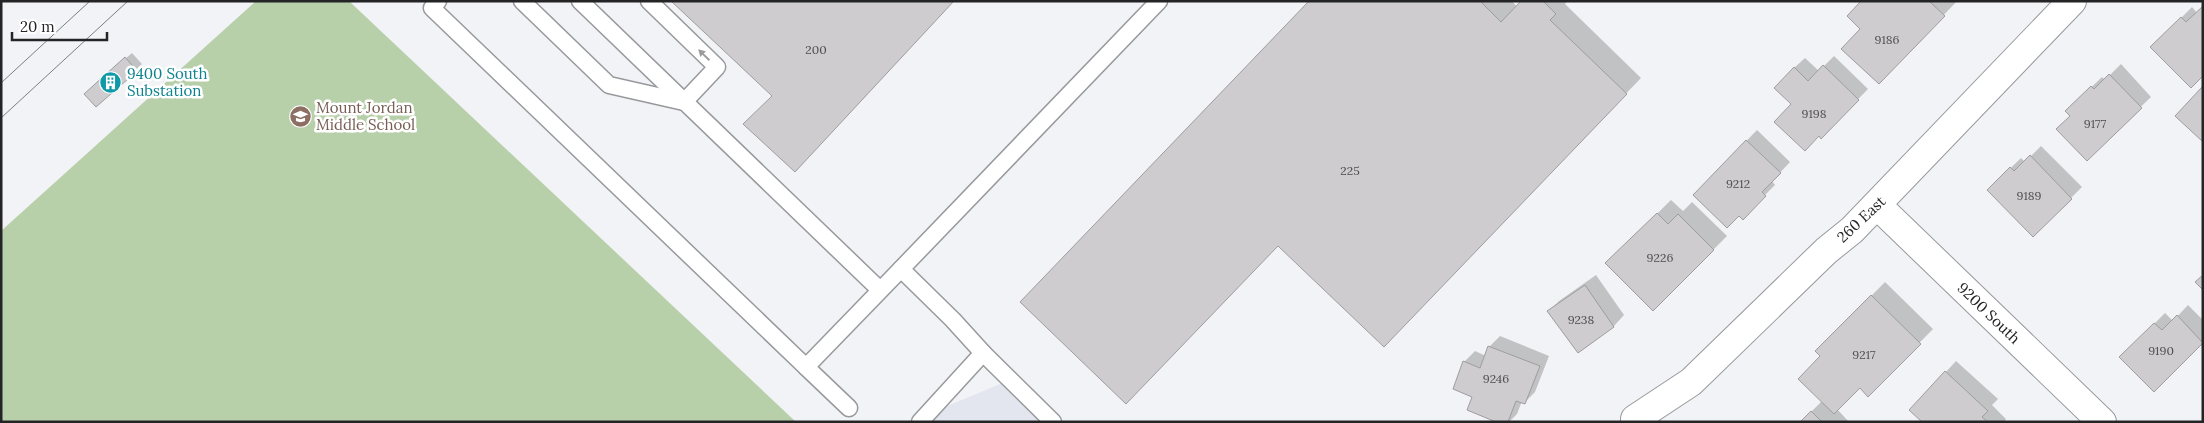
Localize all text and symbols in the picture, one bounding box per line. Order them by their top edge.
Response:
scale bar [12,10,108,42]
text: 20 m [20,17,55,36]
house number: 9186 [1875,32,1900,47]
house number: 200 [805,42,827,57]
one-way arrow [699,49,711,61]
place label: 9400 South Substation [127,64,207,100]
building icon: 9400 South Substation [99,70,123,94]
place label: Mount Jordan Middle School [316,98,415,134]
school or university icon: Mount Jordan Middle School [288,104,312,128]
house number: 9198 [1802,106,1827,121]
house number: 9177 [2084,116,2107,131]
house number: 225 [1340,163,1360,178]
house number: 9212 [1726,176,1750,191]
house number: 9189 [2017,188,2042,203]
street label: 260 East [1833,192,1889,246]
house number: 9226 [1647,250,1673,265]
street label: 9200 South [1954,278,2024,348]
house number: 9238 [1568,312,1595,327]
house number: 9190 [2148,343,2174,358]
house number: 9217 [1852,347,1876,362]
house number: 9246 [1483,371,1509,386]

